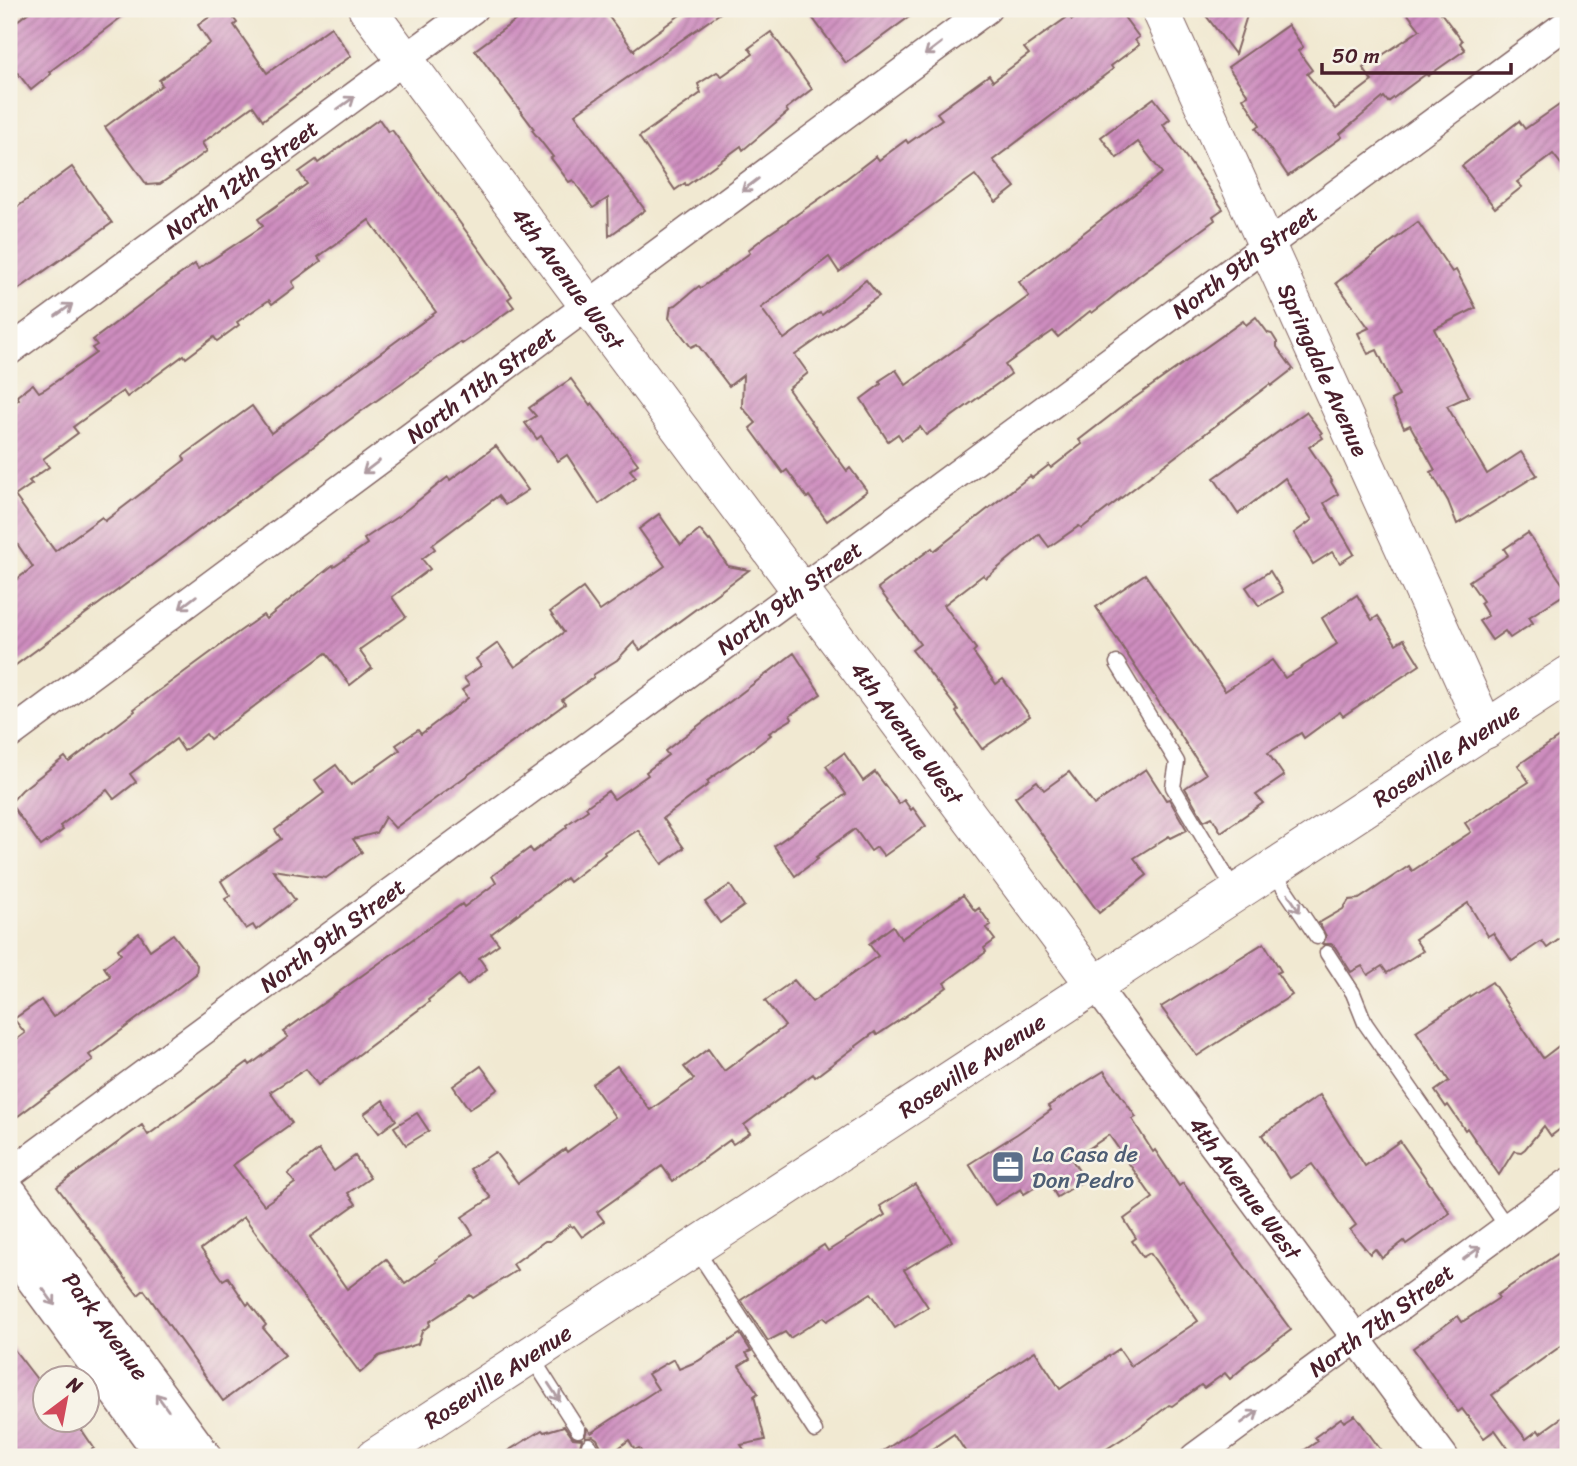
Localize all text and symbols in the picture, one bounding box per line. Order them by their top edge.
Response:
scale bar [1322,32,1510,76]
text: 50 m [1332,37,1380,75]
one-way arrow [924,42,943,57]
one-way arrow [336,95,354,110]
street label: North 12th Street [156,109,328,251]
one-way arrow [741,178,760,192]
street label: North 9th Street [1163,194,1327,330]
street label: 4th Avenue West [500,198,636,361]
street label: Springdale Avenue [1265,276,1380,464]
one-way arrow [54,303,73,317]
street label: North 11th Street [397,315,566,455]
one-way arrow [362,459,380,474]
street label: North 9th Street [707,530,872,667]
one-way arrow [179,595,198,609]
street label: 4th Avenue West [839,652,975,816]
street label: Roseville Avenue [1364,691,1529,819]
street label: North 9th Street [250,867,415,1004]
one-way arrow [1287,893,1301,912]
street label: Roseville Avenue [890,1002,1055,1130]
street label: 4th Avenue West [1177,1107,1313,1271]
place label: La Casa de Don Pedro [1032,1134,1138,1201]
office icon: La Casa de Don Pedro [989,1148,1027,1186]
one-way arrow [1463,1246,1482,1261]
street label: North 7th Street [1299,1253,1463,1388]
street label: Park Avenue [51,1263,160,1390]
one-way arrow [42,1287,56,1306]
street label: Roseville Avenue [416,1313,581,1441]
north arrow [32,1364,102,1434]
text: N [60,1367,90,1403]
one-way arrow [548,1382,562,1402]
one-way arrow [155,1393,169,1412]
one-way arrow [1240,1410,1259,1424]

